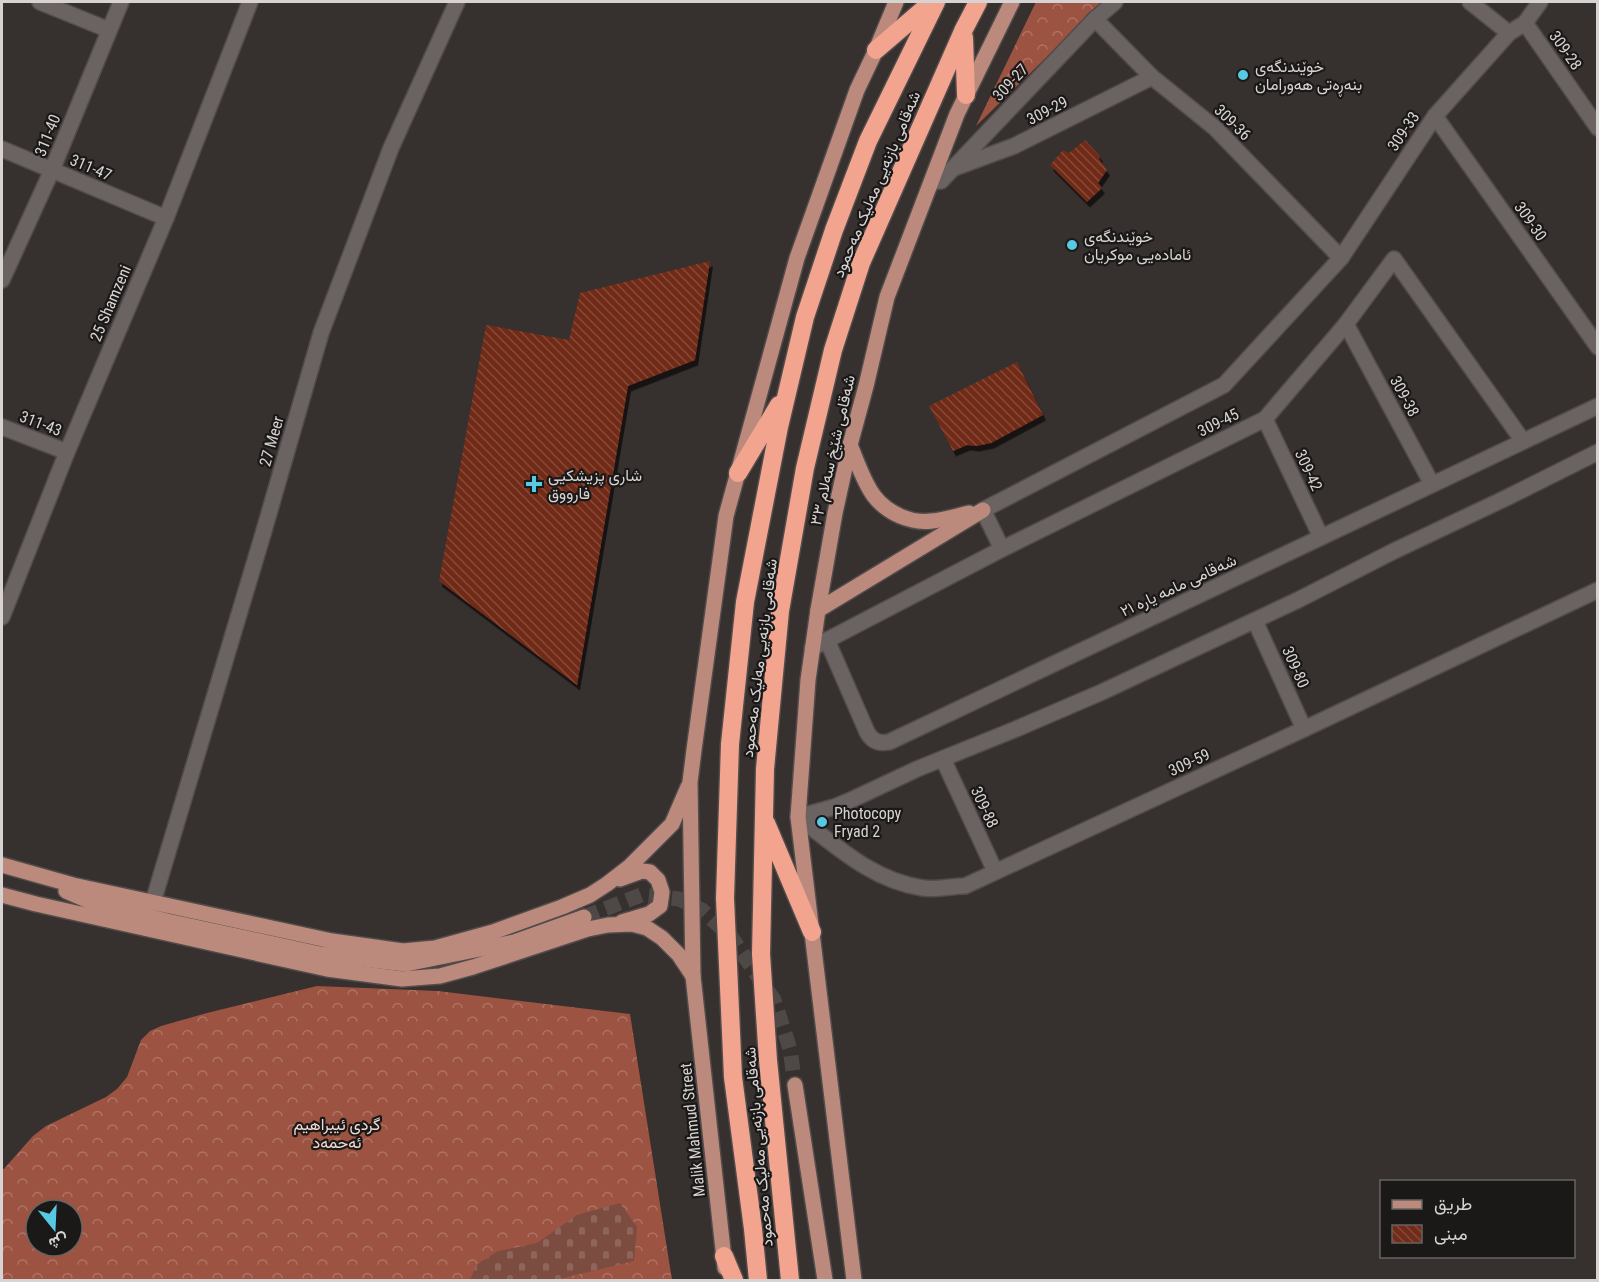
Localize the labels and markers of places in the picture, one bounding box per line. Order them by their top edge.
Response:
place label: خوێندنگەی بنەڕەتی هەورامان [1255,57,1362,97]
marker: خوێندنگەی بنەڕەتی هەورامان [1236,68,1250,82]
place label: خوێندنگەی ئامادەیی موکریان [1084,227,1191,265]
marker: خوێندنگەی ئامادەیی موکریان [1065,238,1079,252]
place label: شاری پزیشکیی فارووق [548,466,642,504]
marker: شاری پزیشکیی فارووق [525,475,543,493]
place label: Photocopy Fryad 2 [834,804,901,841]
marker: Photocopy Fryad 2 [815,815,829,829]

